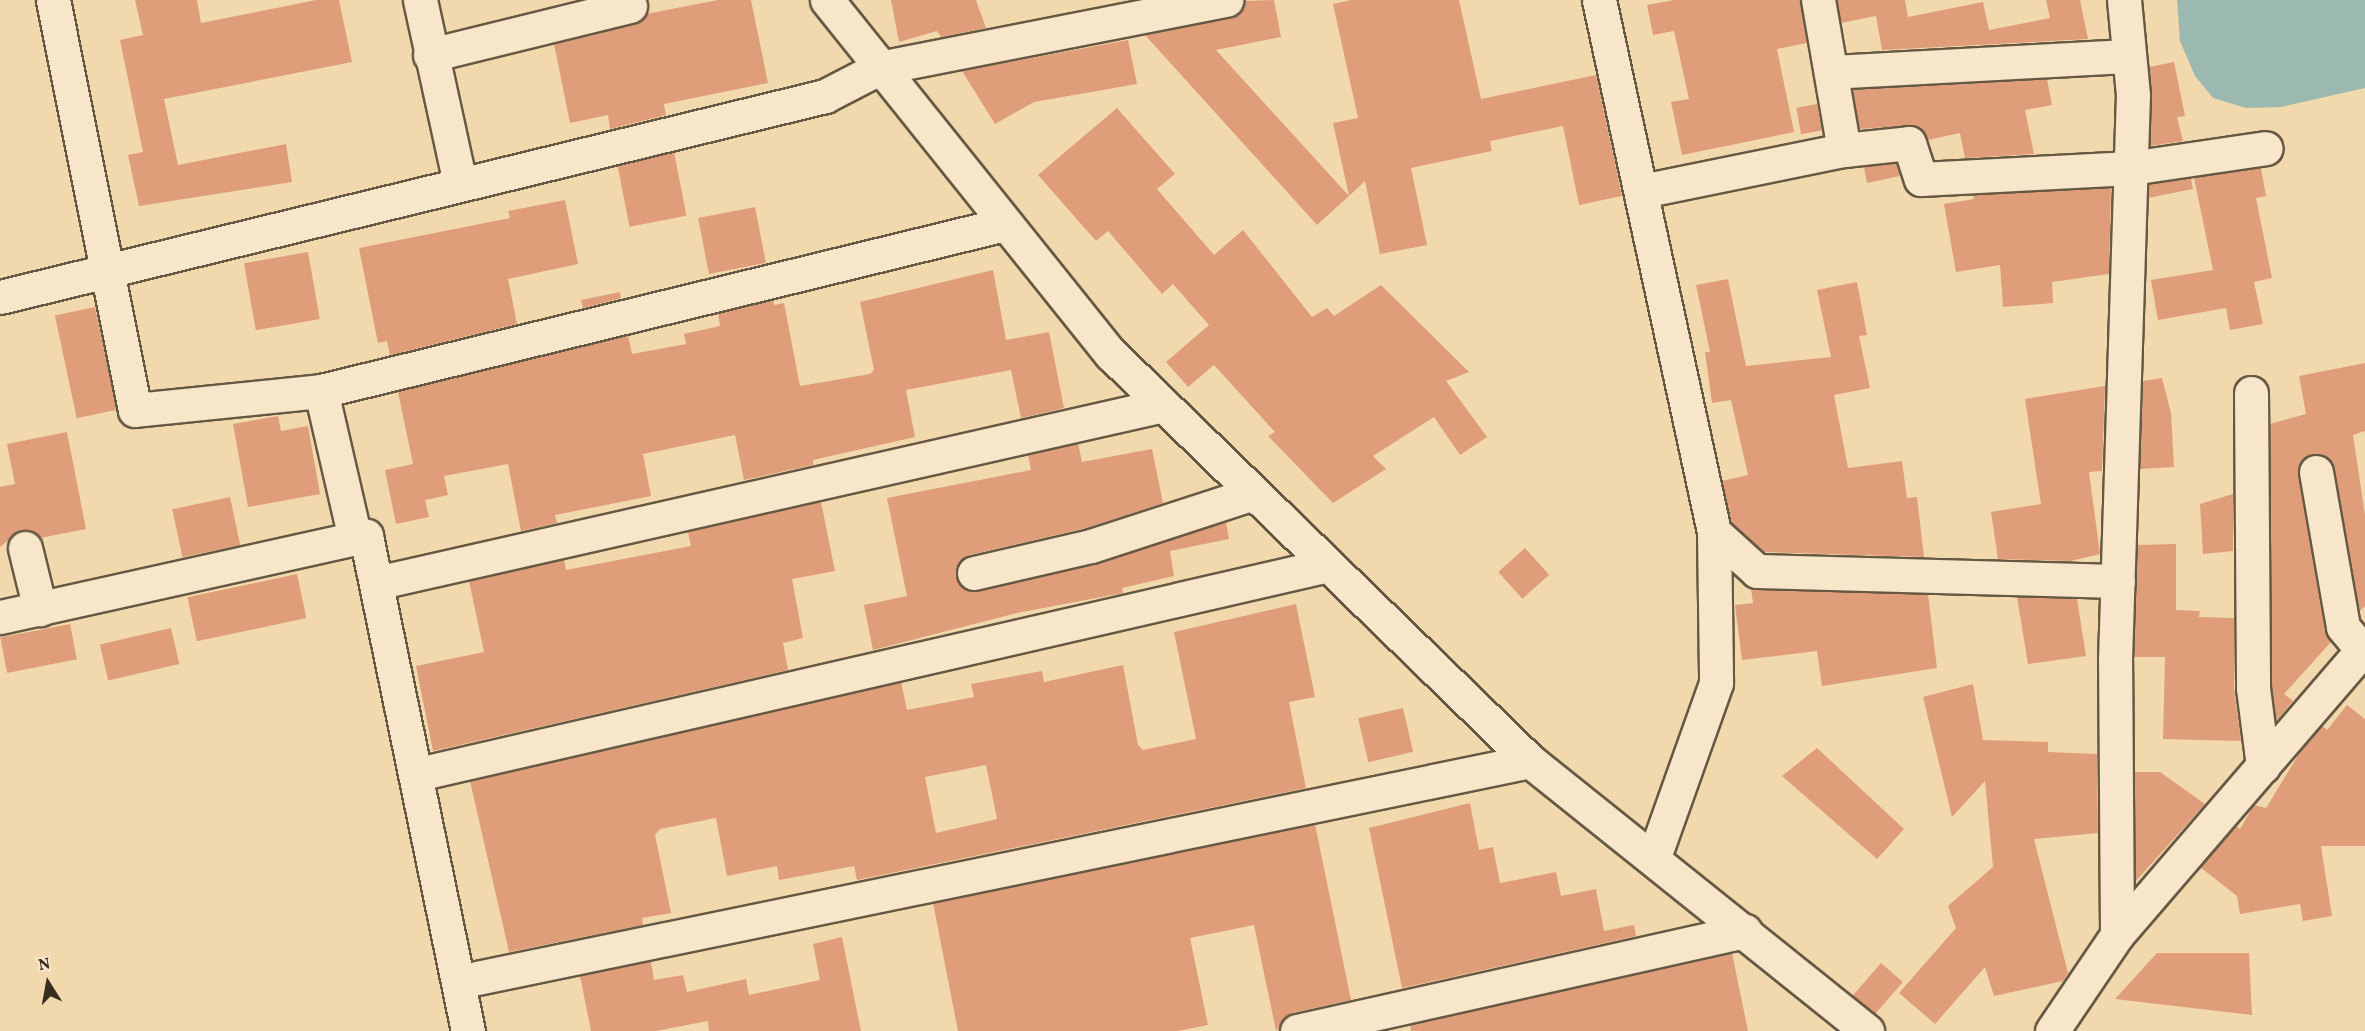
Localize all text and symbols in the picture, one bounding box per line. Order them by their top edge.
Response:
north arrow [18,953,78,1013]
text: N [37,953,52,977]

